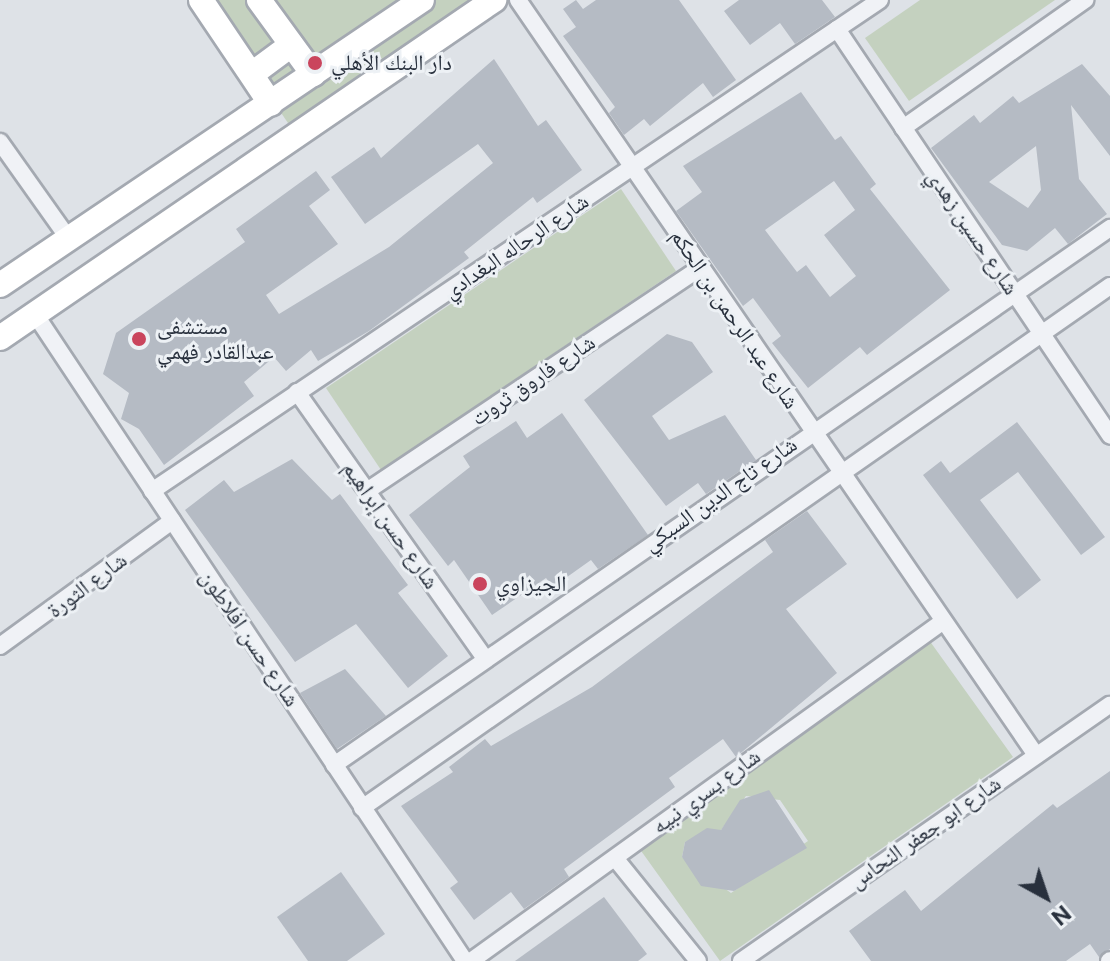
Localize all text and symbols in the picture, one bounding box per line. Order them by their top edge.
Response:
place label: دار البنك الأهلي [331,50,452,76]
marker: دار البنك الأهلي [306,54,324,72]
street label: شارع حسين زهدي [921,164,1025,300]
street label: شارع الرحاله البغدادي [438,188,594,304]
street label: شارع عبد الرحمن بن الحكم [665,224,805,414]
place label: مستشفى عبدالقادر فهمي [157,313,274,364]
marker: مستشفى عبدالقادر فهمي [128,328,150,350]
street label: شارع فاروق ثروت [466,329,600,431]
street label: شارع تاج الدين السبكي [638,431,802,557]
street label: شارع حسن إبراهيم [337,456,445,594]
street label: شارع الثورة [42,547,132,623]
street label: شارع حسن افلاطون [194,564,306,712]
place label: الجيزاوي [496,571,566,597]
marker: الجيزاوي [471,575,489,593]
street label: شارع يسري نبيه [647,743,765,839]
street label: شارع ابو جعفر النحاس [844,770,1006,894]
north arrow [1006,857,1086,937]
text: N [1046,900,1076,931]

